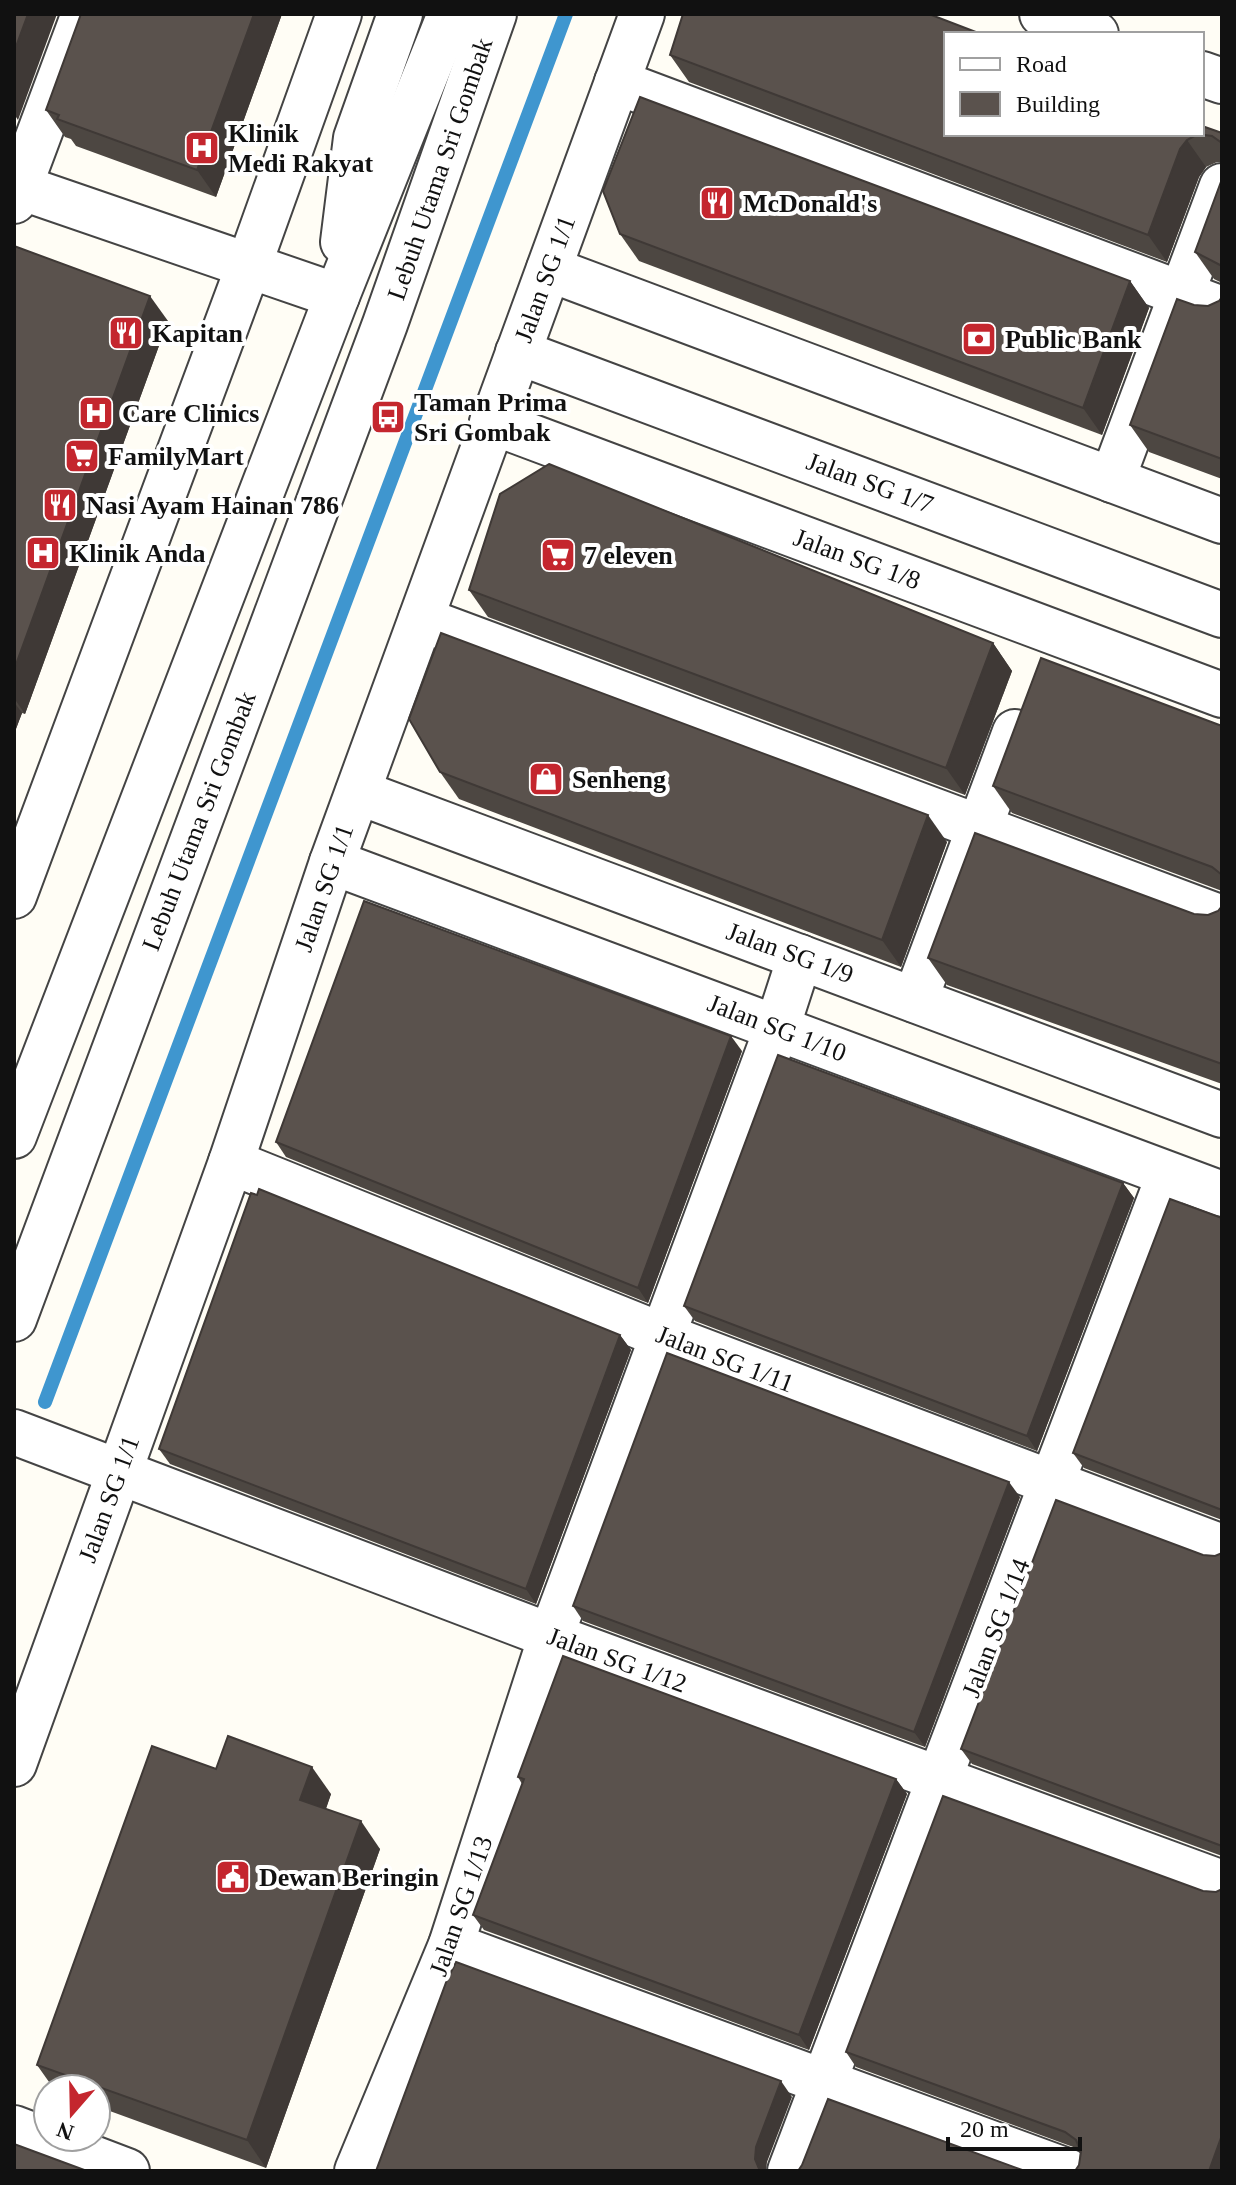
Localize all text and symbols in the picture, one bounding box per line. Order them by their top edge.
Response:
legend [944,32,1204,136]
street label: Lebuh Utama Sri Gombak [382,34,498,304]
text: Road [1016,51,1067,77]
text: Building [1016,91,1100,117]
place label: Klinik Medi Rakyat [228,119,374,178]
hospital icon: Klinik Medi Rakyat [183,129,221,167]
restaurant icon: McDonald's [698,184,736,222]
place label: McDonald's [743,189,877,218]
street label: Jalan SG 1/1 [509,212,581,346]
restaurant icon: Kapitan [107,314,145,352]
place label: Kapitan [152,319,244,348]
bank icon: Public Bank [960,320,998,358]
place label: Public Bank [1005,325,1142,354]
place label: Taman Prima Sri Gombak [414,388,567,447]
hospital icon: Care Clinics [77,394,115,432]
bus stop icon: Taman Prima Sri Gombak [369,398,407,436]
place label: Care Clinics [122,399,259,428]
supermarket icon: FamilyMart [63,437,101,475]
place label: FamilyMart [108,442,244,471]
street label: Jalan SG 1/7 [803,447,937,519]
restaurant icon: Nasi Ayam Hainan 786 [41,486,79,524]
place label: Nasi Ayam Hainan 786 [86,491,339,520]
street label: Jalan SG 1/8 [790,523,924,595]
hospital icon: Klinik Anda [24,534,62,572]
supermarket icon: 7 eleven [539,536,577,574]
place label: Klinik Anda [69,539,206,568]
place label: 7 eleven [584,541,673,570]
street label: Lebuh Utama Sri Gombak [136,687,262,955]
shop icon: Senheng [527,760,565,798]
place label: Senheng [572,765,666,794]
street label: Jalan SG 1/1 [289,820,359,956]
street label: Jalan SG 1/9 [723,917,857,989]
street label: Jalan SG 1/10 [704,988,850,1068]
street label: Jalan SG 1/11 [652,1319,798,1399]
street label: Jalan SG 1/1 [73,1432,145,1566]
street label: Jalan SG 1/14 [956,1555,1036,1701]
street label: Jalan SG 1/12 [543,1621,691,1699]
street label: Jalan SG 1/13 [424,1832,498,1980]
public building icon: Dewan Beringin [214,1858,252,1896]
place label: Dewan Beringin [259,1863,439,1892]
north arrow [32,2073,112,2153]
scale bar [948,2101,1080,2151]
text: 20 m [960,2116,1009,2142]
text: N [53,2117,77,2146]

